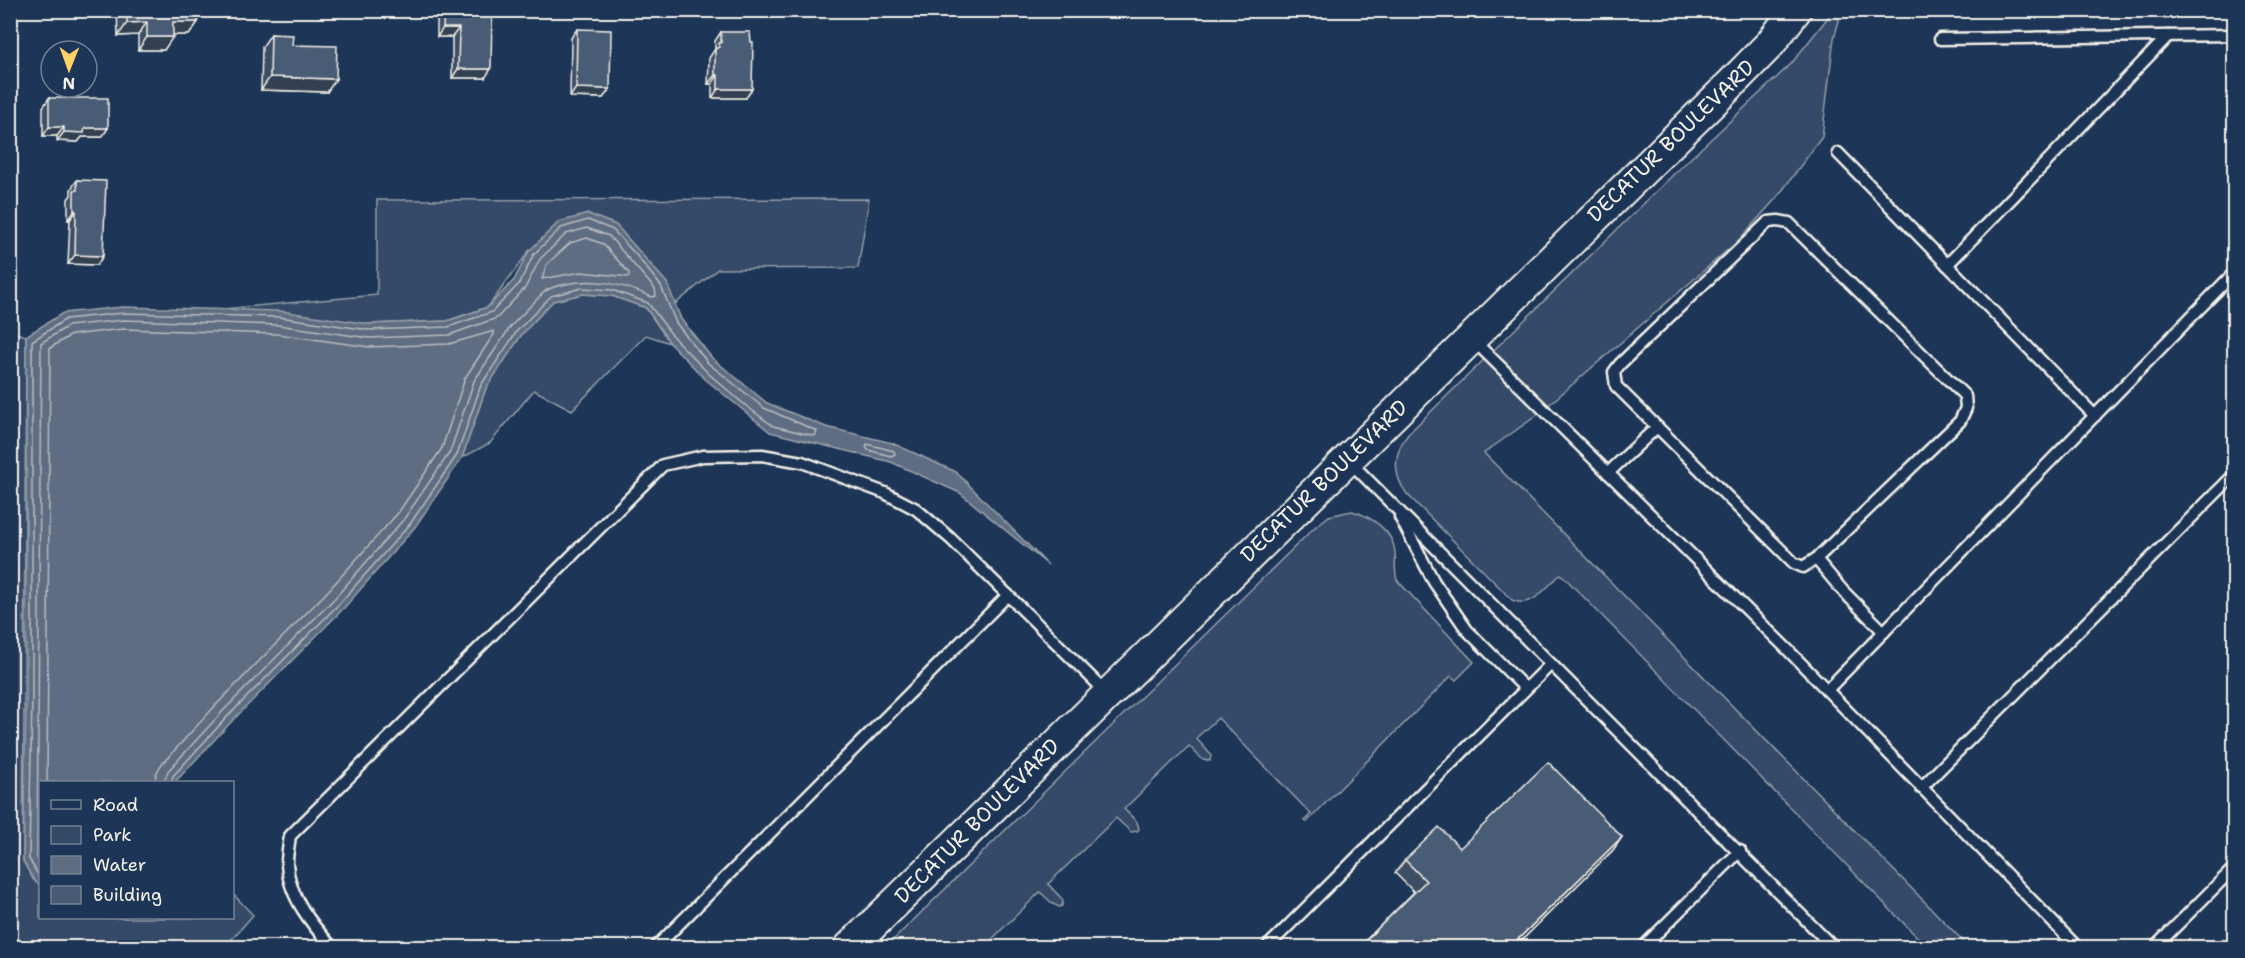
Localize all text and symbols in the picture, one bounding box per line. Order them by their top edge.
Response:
north arrow [39,39,99,99]
street label: DECATUR BOULEVARD [1581,54,1761,228]
text: N [62,73,75,94]
street label: DECATUR BOULEVARD [1234,394,1414,568]
street label: DECATUR BOULEVARD [888,732,1066,910]
legend [39,781,234,919]
text: Road [93,793,138,817]
text: Park [93,823,132,847]
text: Water [93,853,146,877]
text: Building [93,883,162,907]

